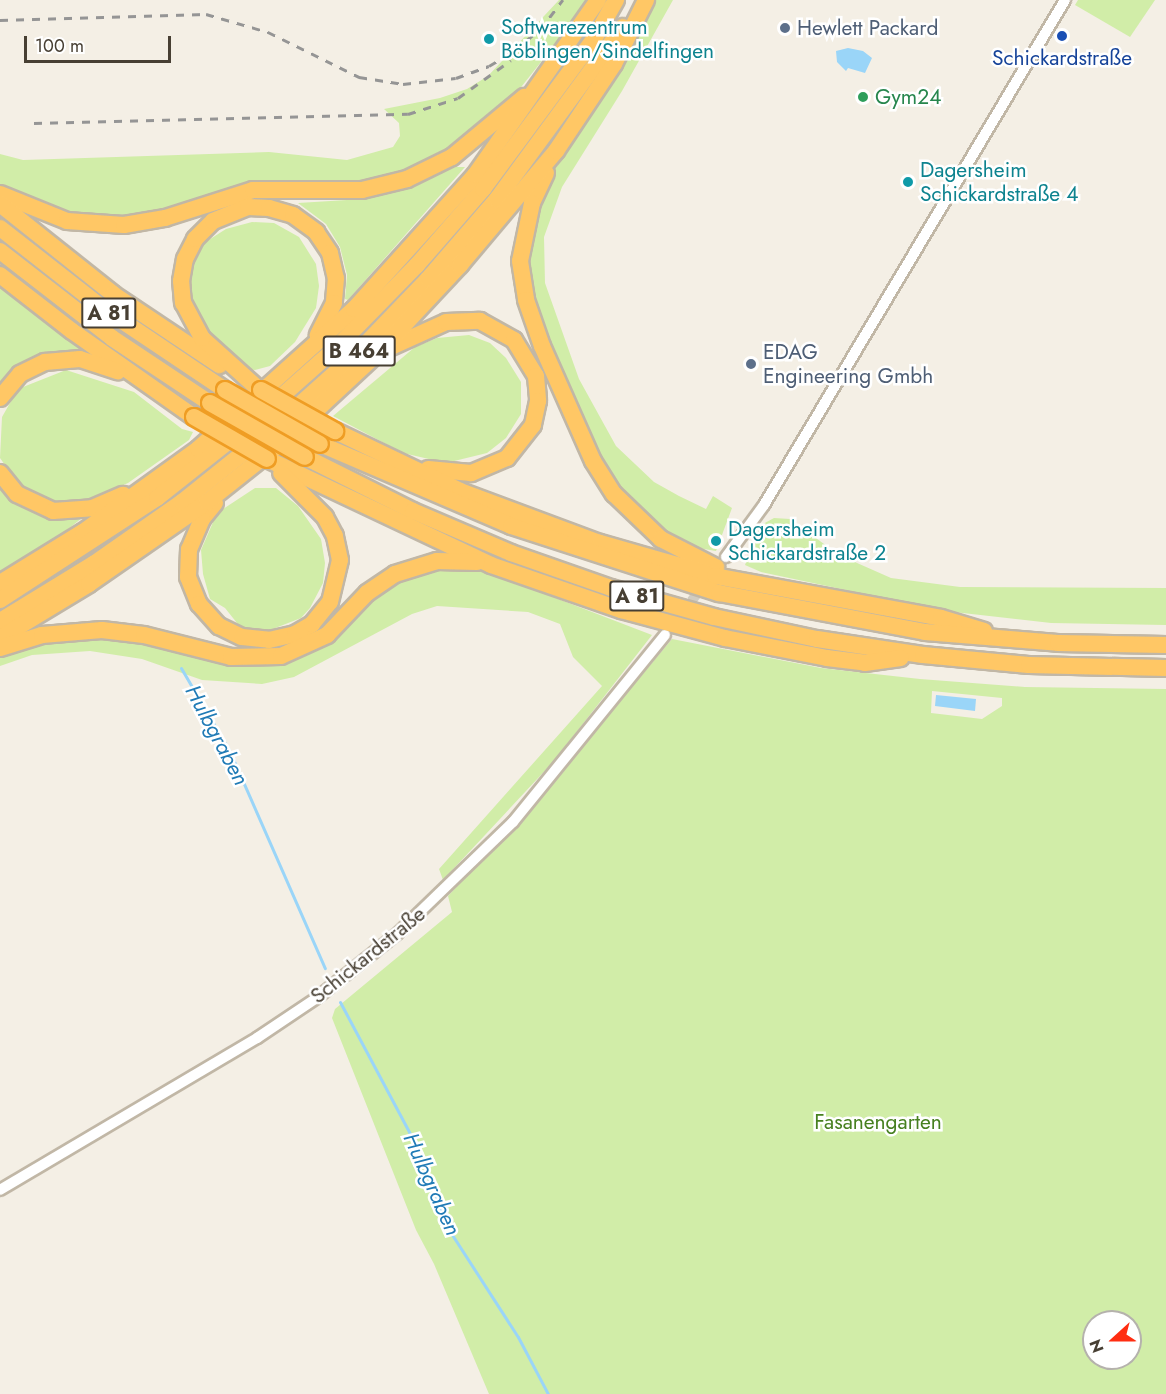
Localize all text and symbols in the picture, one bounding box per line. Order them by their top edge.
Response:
place label: Softwarezentrum Böblingen/Sindelfingen [501,14,714,64]
place label: Hewlett Packard [797,15,938,41]
marker: Hewlett Packard [778,21,792,35]
scale bar [27,24,174,62]
marker: Schickardstraße [1055,29,1069,43]
marker: Softwarezentrum Böblingen/Sindelfingen [482,32,496,46]
text: 100 m [35,33,84,59]
place label: Schickardstraße [992,45,1132,71]
place label: Gym24 [875,84,941,110]
marker: Gym24 [856,90,870,104]
place label: Dagersheim Schickardstraße 4 [920,157,1079,207]
marker: Dagersheim Schickardstraße 4 [901,175,915,189]
road number: A 81 [80,296,138,330]
road number: B 464 [322,334,397,368]
place label: EDAG Engineering Gmbh [763,339,933,389]
marker: EDAG Engineering Gmbh [744,357,758,371]
place label: Dagersheim Schickardstraße 2 [728,516,886,566]
marker: Dagersheim Schickardstraße 2 [709,534,723,548]
road number: A 81 [608,579,666,613]
water label: Hulbgraben [180,680,254,790]
street label: Schickardstraße [306,901,430,1009]
park label: Fasanengarten [814,1109,942,1135]
water label: Hulbgraben [398,1129,466,1239]
north arrow [1082,1310,1142,1370]
text: N [1084,1336,1110,1356]

